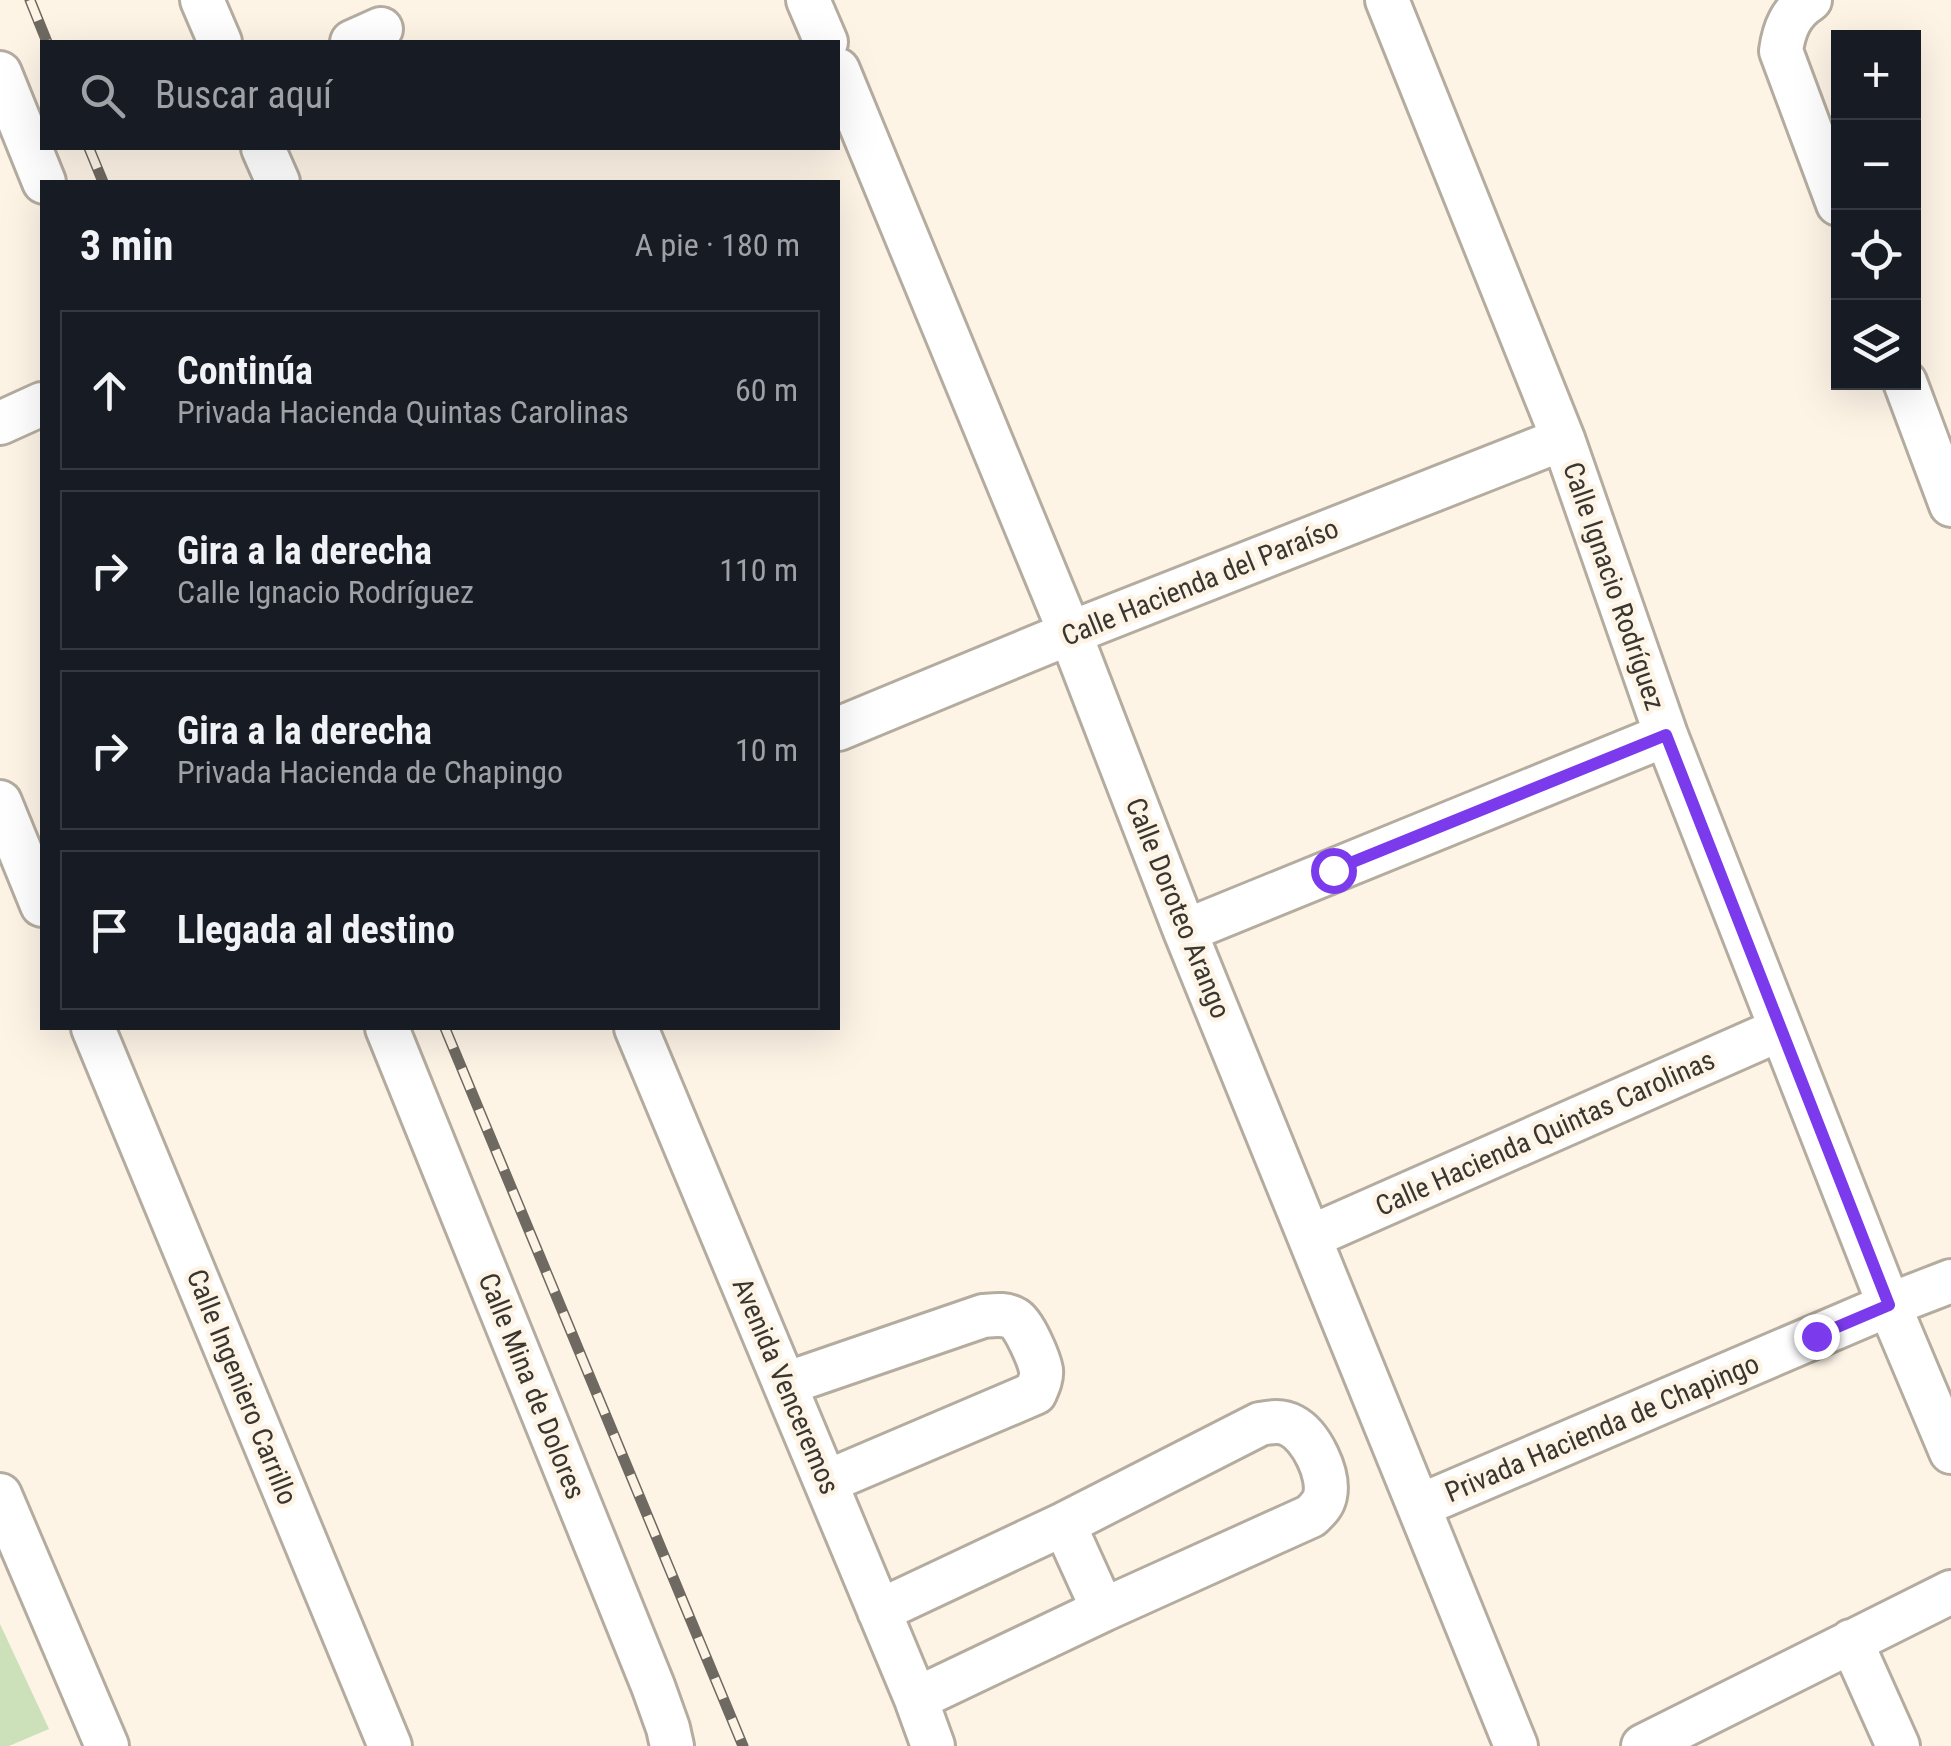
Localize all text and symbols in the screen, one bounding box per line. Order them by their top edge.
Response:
map controls [1831,30,1921,390]
button: + [1831,30,1921,120]
search box [40,40,840,150]
icon: search [75,68,130,123]
text: Buscar aquí [155,73,332,117]
button: − [1831,120,1921,210]
button: locate [1831,210,1921,300]
text: 3 min [80,221,173,270]
text: A pie · 180 m [635,226,800,264]
button: layers [1831,300,1921,390]
text: Continúa [177,349,313,393]
icon: ahead [82,363,137,418]
text: 60 m [735,371,798,409]
text: Privada Hacienda Quintas Carolinas [177,393,629,431]
street label: Calle Ignacio Rodríguez [1556,458,1672,714]
street label: Calle Hacienda del Paraíso [1057,511,1343,653]
text: Gira a la derecha [177,529,432,573]
icon: right [82,543,137,598]
text: 110 m [719,551,798,589]
text: Calle Ignacio Rodríguez [177,573,474,611]
text: Gira a la derecha [177,709,432,753]
icon: right [82,723,137,778]
text: 10 m [735,731,798,769]
text: Privada Hacienda de Chapingo [177,753,563,791]
street label: Calle Doroteo Arango [1119,793,1237,1023]
route start [1311,848,1357,894]
icon: arrive [82,903,137,958]
text: Llegada al destino [177,908,455,952]
street label: Calle Hacienda Quintas Carolinas [1370,1043,1720,1223]
street label: Calle Ingeniero Carrillo [180,1265,304,1509]
street label: Calle Mina de Dolores [472,1268,592,1504]
street label: Avenida Venceremos [726,1273,846,1499]
route end [1794,1314,1840,1360]
street label: Privada Hacienda de Chapingo [1440,1347,1764,1509]

